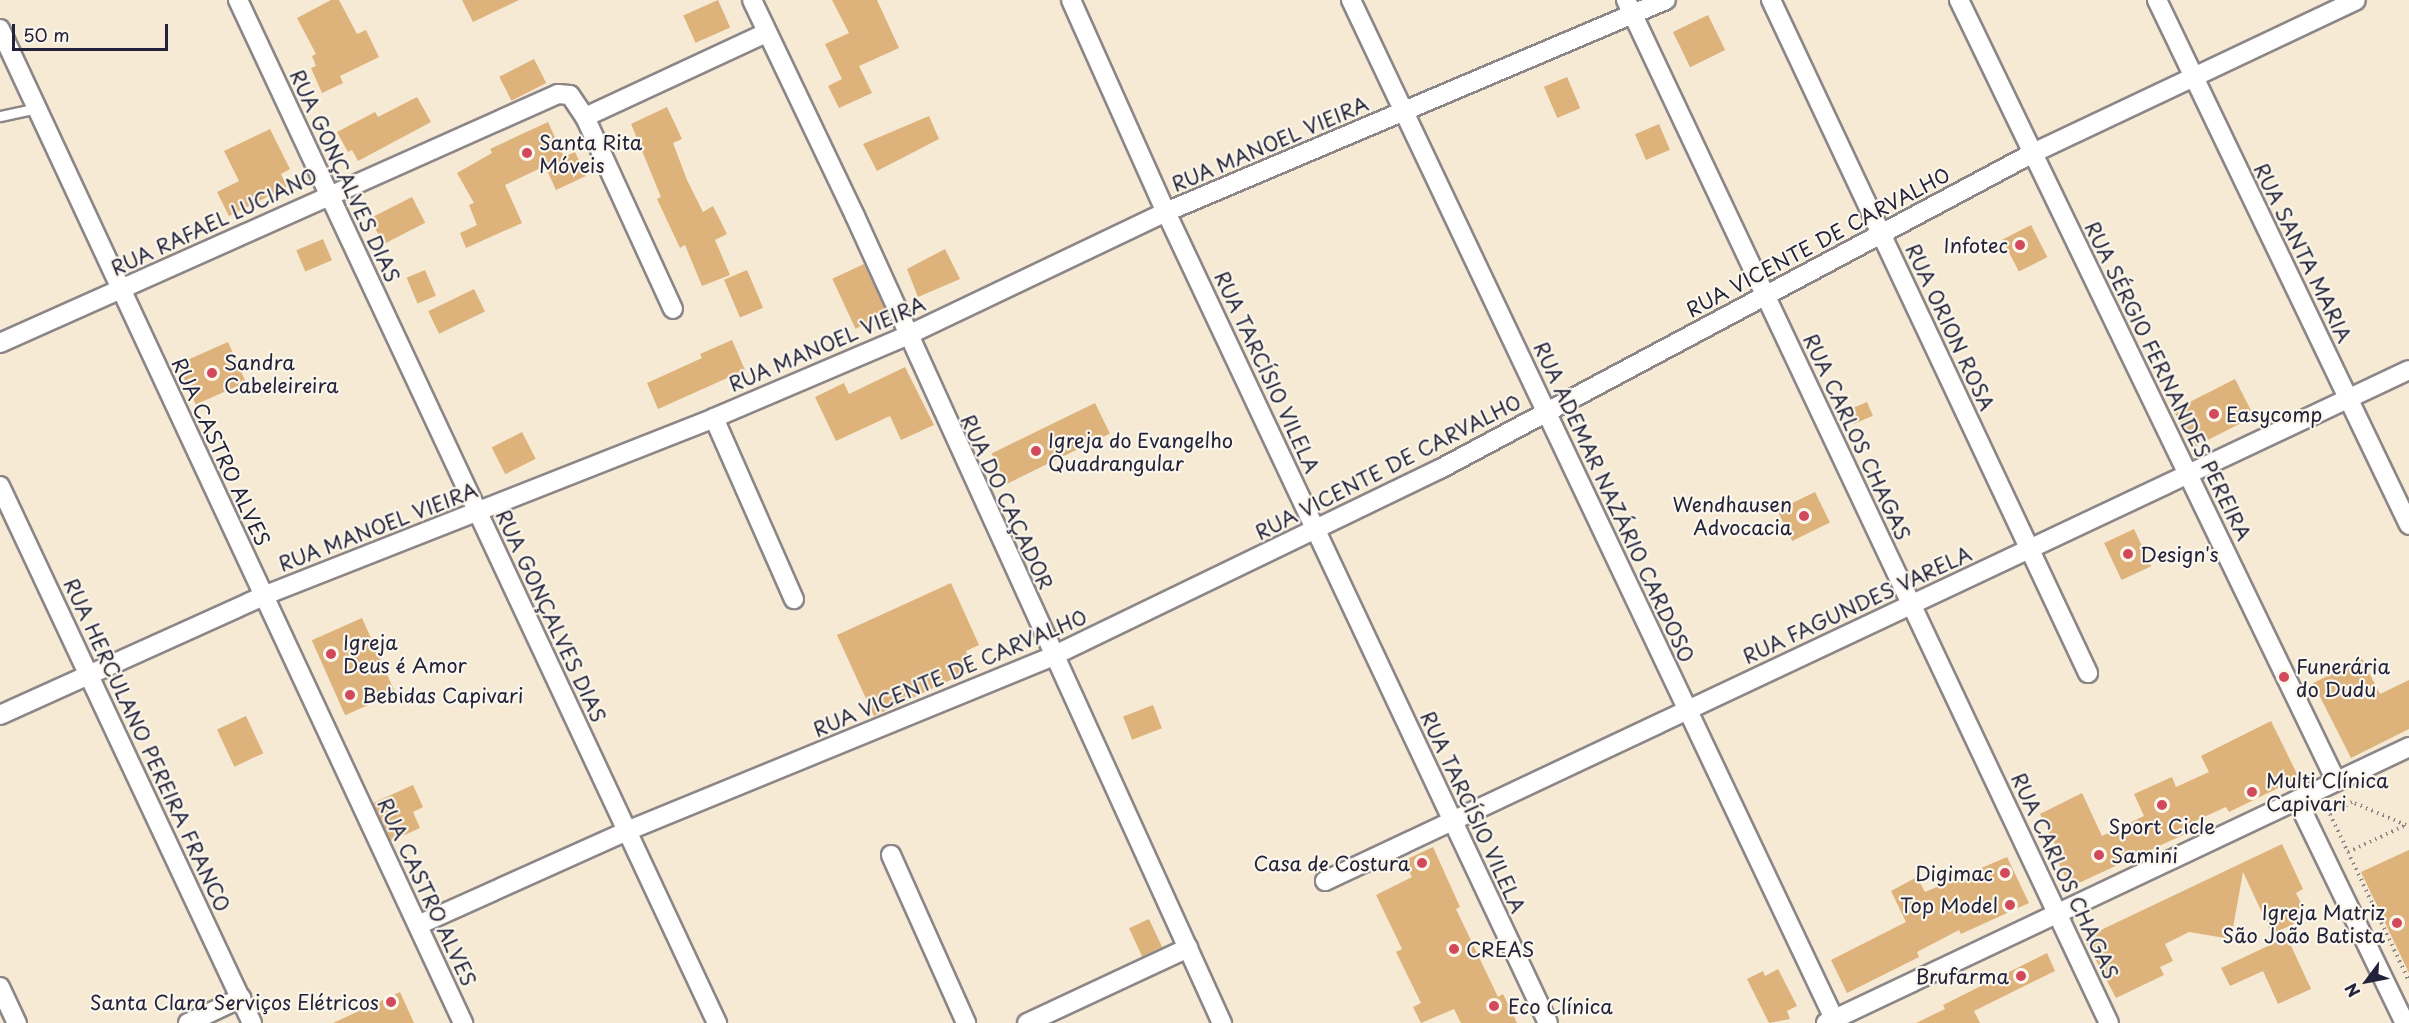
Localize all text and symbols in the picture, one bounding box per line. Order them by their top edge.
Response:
scale bar [15,12,171,50]
text: 50 m [23,21,70,48]
street label: RUA GONÇALVES DIAS [284,64,406,288]
street label: RUA MANOEL VIEIRA [1167,91,1373,197]
place label: Santa Rita Móveis [539,130,643,177]
marker: Santa Rita Móveis [520,146,534,160]
street label: RUA SANTA MARIA [2249,158,2357,348]
street label: RUA VICENTE DE CARVALHO [1682,162,1954,322]
street label: RUA RAFAEL LUCIANO [106,163,322,281]
street label: RUA SÉRGIO FERNANDES PEREIRA [2079,216,2257,546]
place label: Infotec [1943,233,2008,257]
marker: Infotec [2013,238,2027,252]
street label: RUA ORION ROSA [1901,240,1999,414]
street label: RUA TARCÍSIO VILELA [1209,266,1325,478]
street label: RUA MANOEL VIEIRA [724,291,930,397]
street label: RUA CARLOS CHAGAS [1798,328,1916,546]
street label: RUA ADEMAR NAZÁRIO CARDOSO [1528,337,1700,667]
place label: Sandra Cabeleireira [224,350,339,397]
street label: RUA CASTRO ALVES [166,352,276,552]
marker: Sandra Cabeleireira [205,366,219,380]
street label: RUA VICENTE DE CARVALHO [1251,389,1525,545]
place label: Easycomp [2226,402,2322,426]
marker: Easycomp [2207,407,2221,421]
street label: RUA DO CAÇADOR [955,409,1059,595]
place label: Igreja do Evangelho Quadrangular [1048,428,1235,475]
marker: Igreja do Evangelho Quadrangular [1029,444,1043,458]
street label: RUA MANOEL VIEIRA [274,478,482,576]
place label: Wendhausen Advocacia [1673,492,1792,539]
street label: RUA GONÇALVES DIAS [490,504,612,728]
marker: Wendhausen Advocacia [1797,509,1811,523]
street label: RUA FAGUNDES VARELA [1738,541,1976,669]
place label: Design's [2140,542,2219,566]
marker: Design's [2121,547,2135,561]
street label: RUA HERCULANO PEREIRA FRANCO [59,574,235,916]
street label: RUA VICENTE DE CARVALHO [809,604,1091,742]
place label: Igreja Deus é Amor [343,630,468,677]
marker: Igreja Deus é Amor [324,647,338,661]
place label: Funerária do Dudu [2296,654,2390,701]
marker: Funerária do Dudu [2277,670,2291,684]
place label: Bebidas Capivari [362,683,524,707]
marker: Bebidas Capivari [343,688,357,702]
street label: RUA TARCÍSIO VILELA [1415,706,1531,918]
street label: RUA CARLOS CHAGAS [2006,767,2124,985]
place label: Multi Clínica Capivari [2266,768,2389,815]
marker: Multi Clínica Capivari [2243,783,2261,801]
street label: RUA CASTRO ALVES [372,792,482,992]
marker: Sport Cicle [2155,798,2169,812]
place label: Sport Cicle [2109,814,2215,838]
place label: Samini [2111,843,2178,867]
marker: Samini [2092,848,2106,862]
place label: Casa de Costura [1250,851,1410,875]
marker: Casa de Costura [1415,856,1429,870]
place label: Digimac [1915,861,1993,885]
marker: Digimac [1998,866,2012,880]
place label: Top Model [1899,893,1998,917]
marker: Top Model [2003,898,2017,912]
place label: Igreja Matriz São João Batista [2221,900,2385,947]
marker: Igreja Matriz São João Batista [2390,916,2404,930]
place label: CREAS [1466,937,1534,961]
marker: CREAS [1447,942,1461,956]
north arrow [2337,951,2397,1011]
place label: Brufarma [1915,964,2009,988]
marker: Brufarma [2014,969,2028,983]
text: N [2338,979,2365,1002]
place label: Santa Clara Serviços Elétricos [90,990,379,1014]
place label: Eco Clínica [1508,994,1615,1018]
marker: Santa Clara Serviços Elétricos [384,995,398,1009]
marker: Eco Clínica [1485,997,1503,1015]

